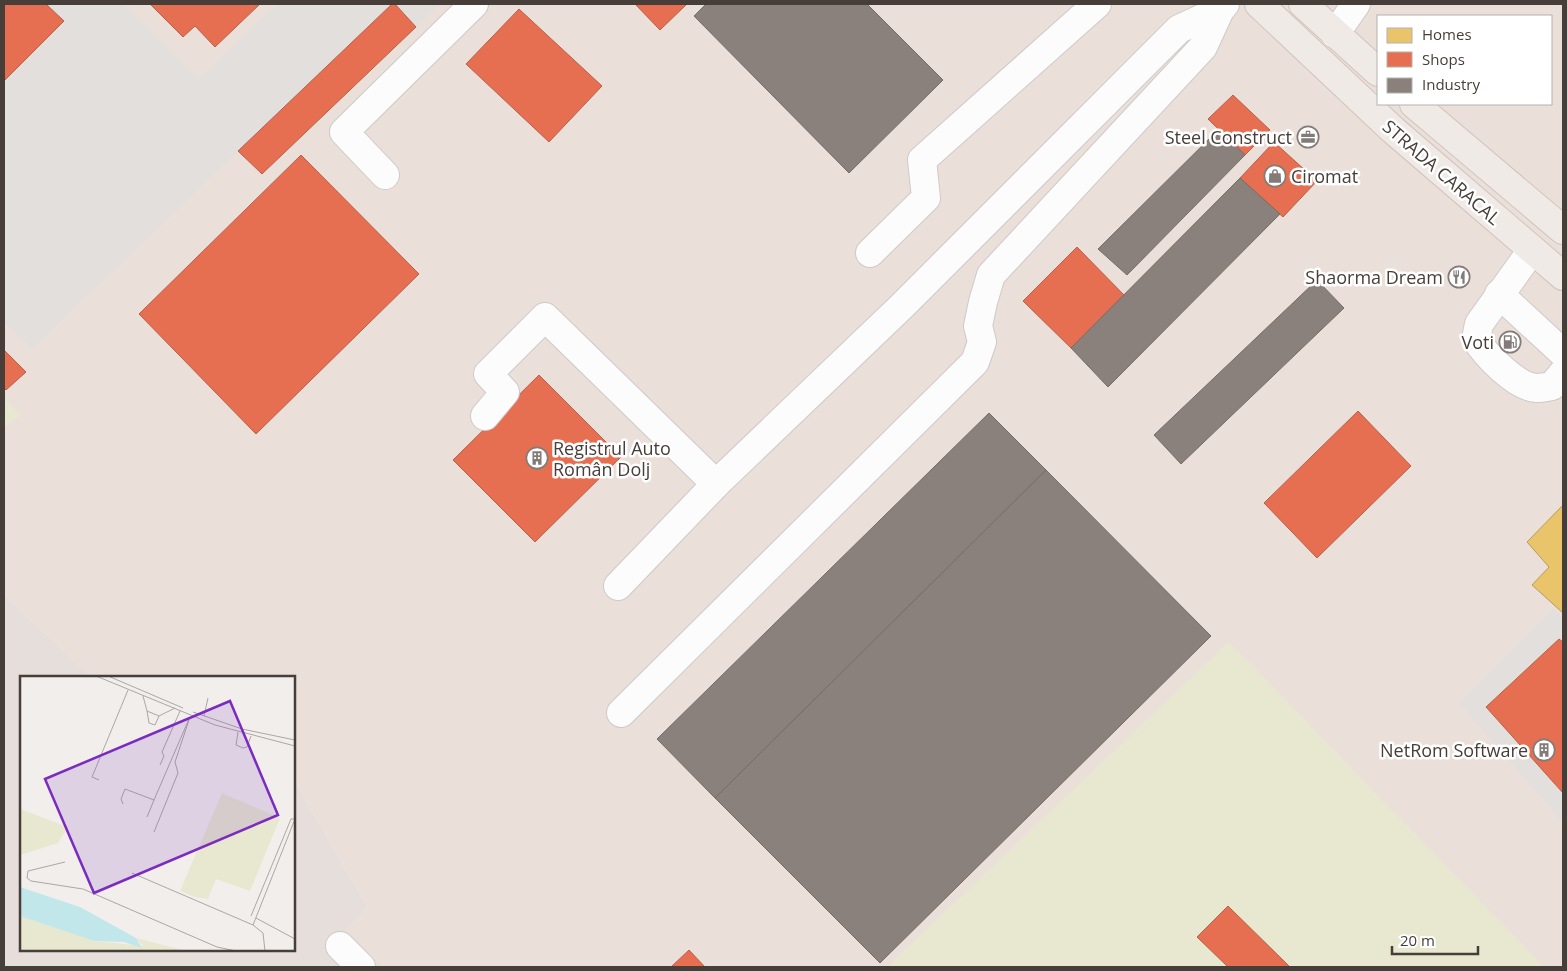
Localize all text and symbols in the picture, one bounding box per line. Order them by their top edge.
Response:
legend [1377,15,1552,105]
text: Homes [1422,24,1472,44]
text: Shops [1422,49,1465,69]
text: Industry [1422,74,1480,94]
street label: STRADA CARACAL [1378,114,1506,230]
place label: Steel Construct [1165,125,1292,149]
office icon: Steel Construct [1296,125,1320,149]
shop icon: Ciromat [1263,164,1287,188]
place label: Ciromat [1291,164,1358,188]
place label: Shaorma Dream [1305,265,1443,289]
restaurant icon: Shaorma Dream [1447,265,1471,289]
place label: Voti [1461,330,1494,354]
fuel station icon: Voti [1498,330,1522,354]
place label: Registrul Auto Român Dolj [553,436,671,481]
building icon: Registrul Auto Român Dolj [525,446,549,470]
inset map [20,676,295,951]
place label: NetRom Software [1380,738,1528,762]
building icon: NetRom Software [1532,738,1556,762]
scale bar [1392,924,1478,956]
text: 20 m [1400,930,1435,950]

